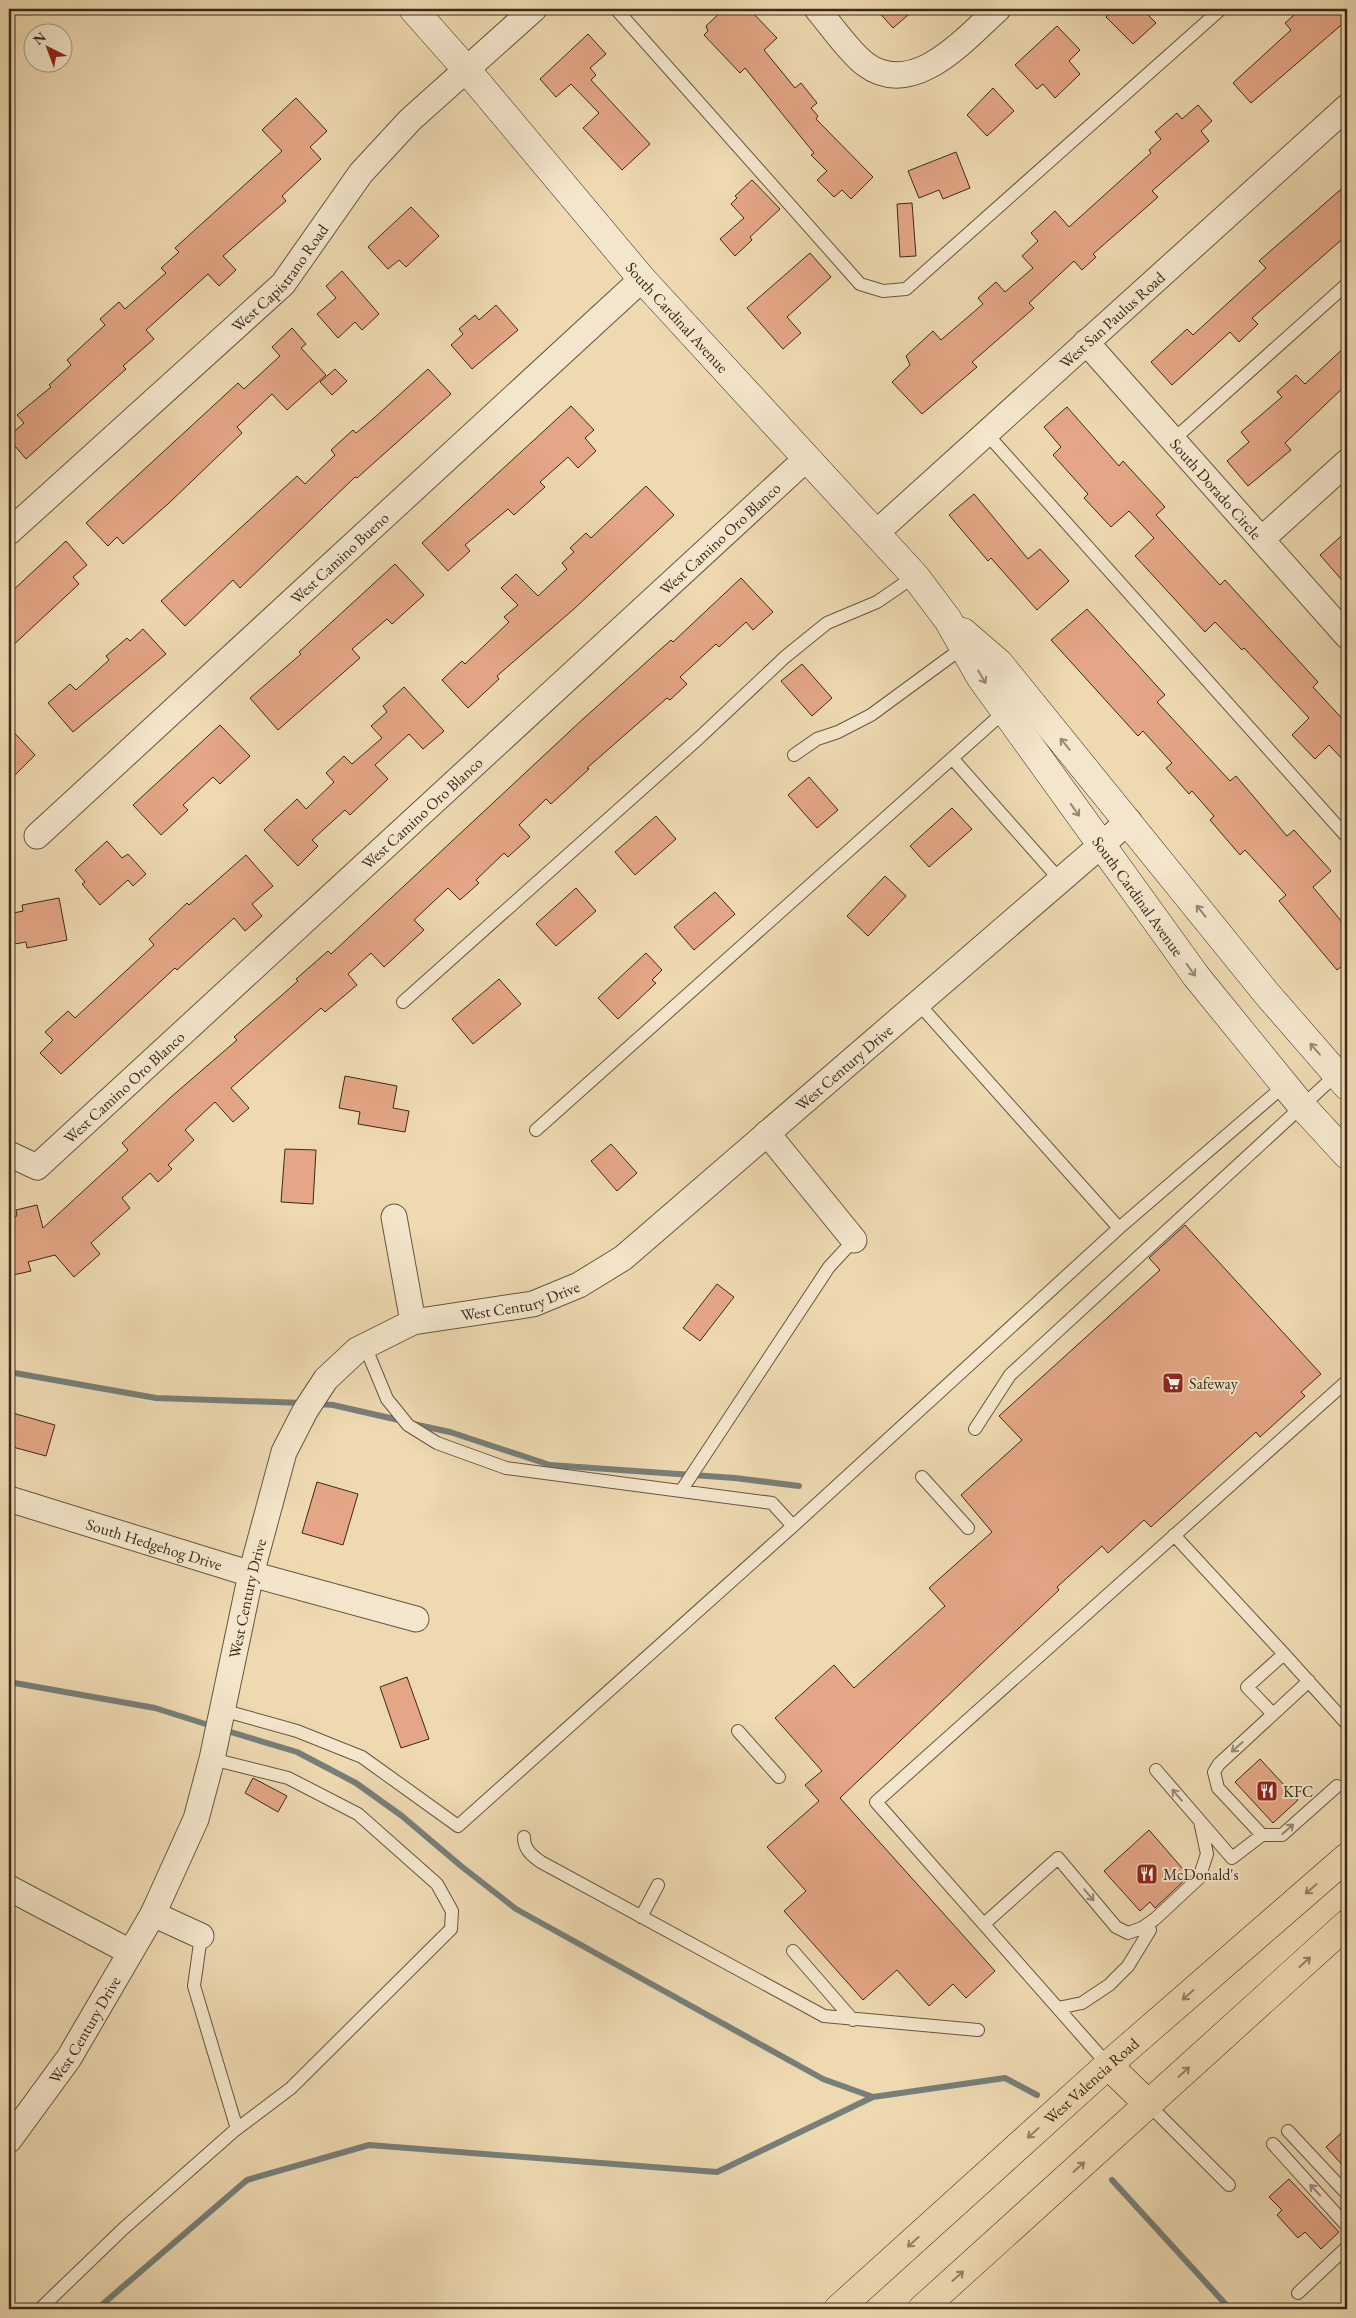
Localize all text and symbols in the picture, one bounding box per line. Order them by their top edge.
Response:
north arrow [22,22,72,72]
text: N [29,27,50,49]
street label: West Capistrano Road [227,219,333,336]
street label: South Cardinal Avenue [621,257,733,377]
street label: West San Paulus Road [1055,266,1170,373]
street label: South Dorado Circle [1166,434,1267,544]
street label: West Camino Oro Blanco [655,477,785,599]
street label: West Camino Bueno [286,507,393,608]
one-way arrow [977,670,987,684]
one-way arrow [1060,738,1071,751]
street label: West Camino Oro Blanco [357,752,487,874]
one-way arrow [1070,803,1080,817]
street label: South Cardinal Avenue [1088,832,1189,960]
one-way arrow [1195,905,1206,918]
one-way arrow [1186,963,1197,976]
street label: West Century Drive [791,1019,897,1115]
street label: West Camino Oro Blanco [59,1026,189,1148]
one-way arrow [1310,1043,1321,1056]
street label: West Century Drive [459,1276,582,1325]
supermarket icon: Safeway [1161,1371,1185,1395]
place label: Safeway [1189,1373,1239,1394]
street label: South Hedgehog Drive [84,1513,225,1575]
street label: West Century Drive [223,1536,271,1660]
one-way arrow [1230,1741,1243,1753]
restaurant icon: KFC [1255,1779,1279,1803]
place label: KFC [1283,1781,1313,1802]
one-way arrow [1171,1788,1183,1801]
one-way arrow [1282,1824,1295,1835]
restaurant icon: McDonald's [1135,1862,1159,1886]
place label: McDonald's [1163,1864,1239,1885]
one-way arrow [1304,1883,1317,1894]
one-way arrow [1084,1888,1095,1901]
one-way arrow [1298,1957,1311,1968]
street label: West Century Drive [44,1972,125,2087]
one-way arrow [1182,1990,1195,2001]
street label: West Valencia Road [1039,2032,1144,2129]
one-way arrow [1178,2066,1191,2077]
one-way arrow [1027,2127,1040,2139]
one-way arrow [1072,2161,1085,2173]
one-way arrow [1309,2183,1321,2196]
one-way arrow [906,2236,919,2248]
one-way arrow [952,2271,965,2282]

